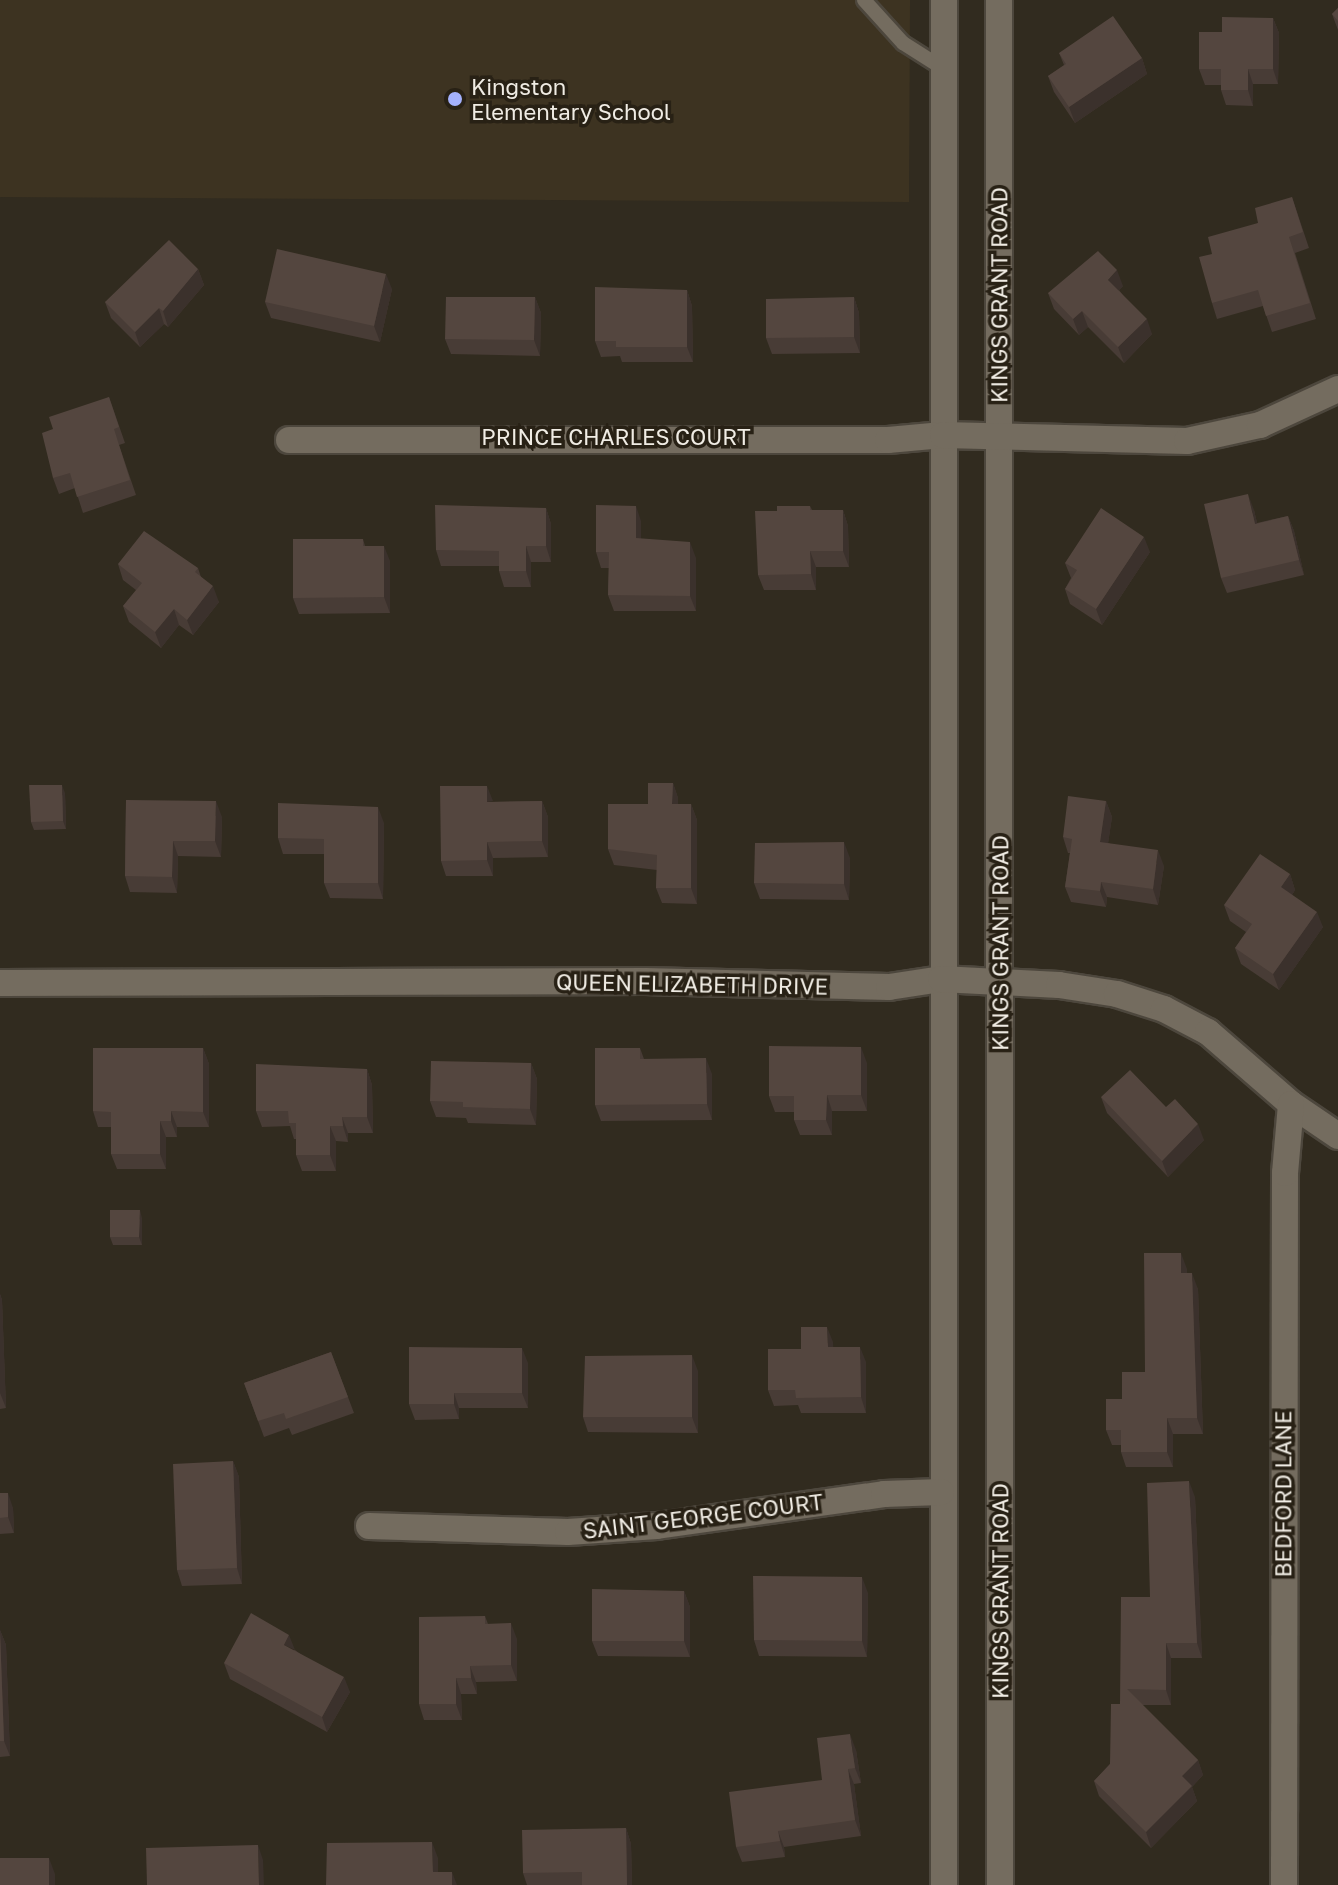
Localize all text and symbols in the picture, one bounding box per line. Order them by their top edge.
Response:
place label: Kingston Elementary School [471,73,671,124]
marker: Kingston Elementary School [446,90,464,108]
street label: KINGS GRANT ROAD [986,187,1012,403]
street label: PRINCE CHARLES COURT [481,424,751,450]
street label: KINGS GRANT ROAD [987,835,1013,1051]
street label: QUEEN ELIZABETH DRIVE [556,968,828,1000]
street label: BEDFORD LANE [1270,1411,1296,1577]
street label: KINGS GRANT ROAD [987,1483,1013,1699]
street label: SAINT GEORGE COURT [582,1488,824,1544]

